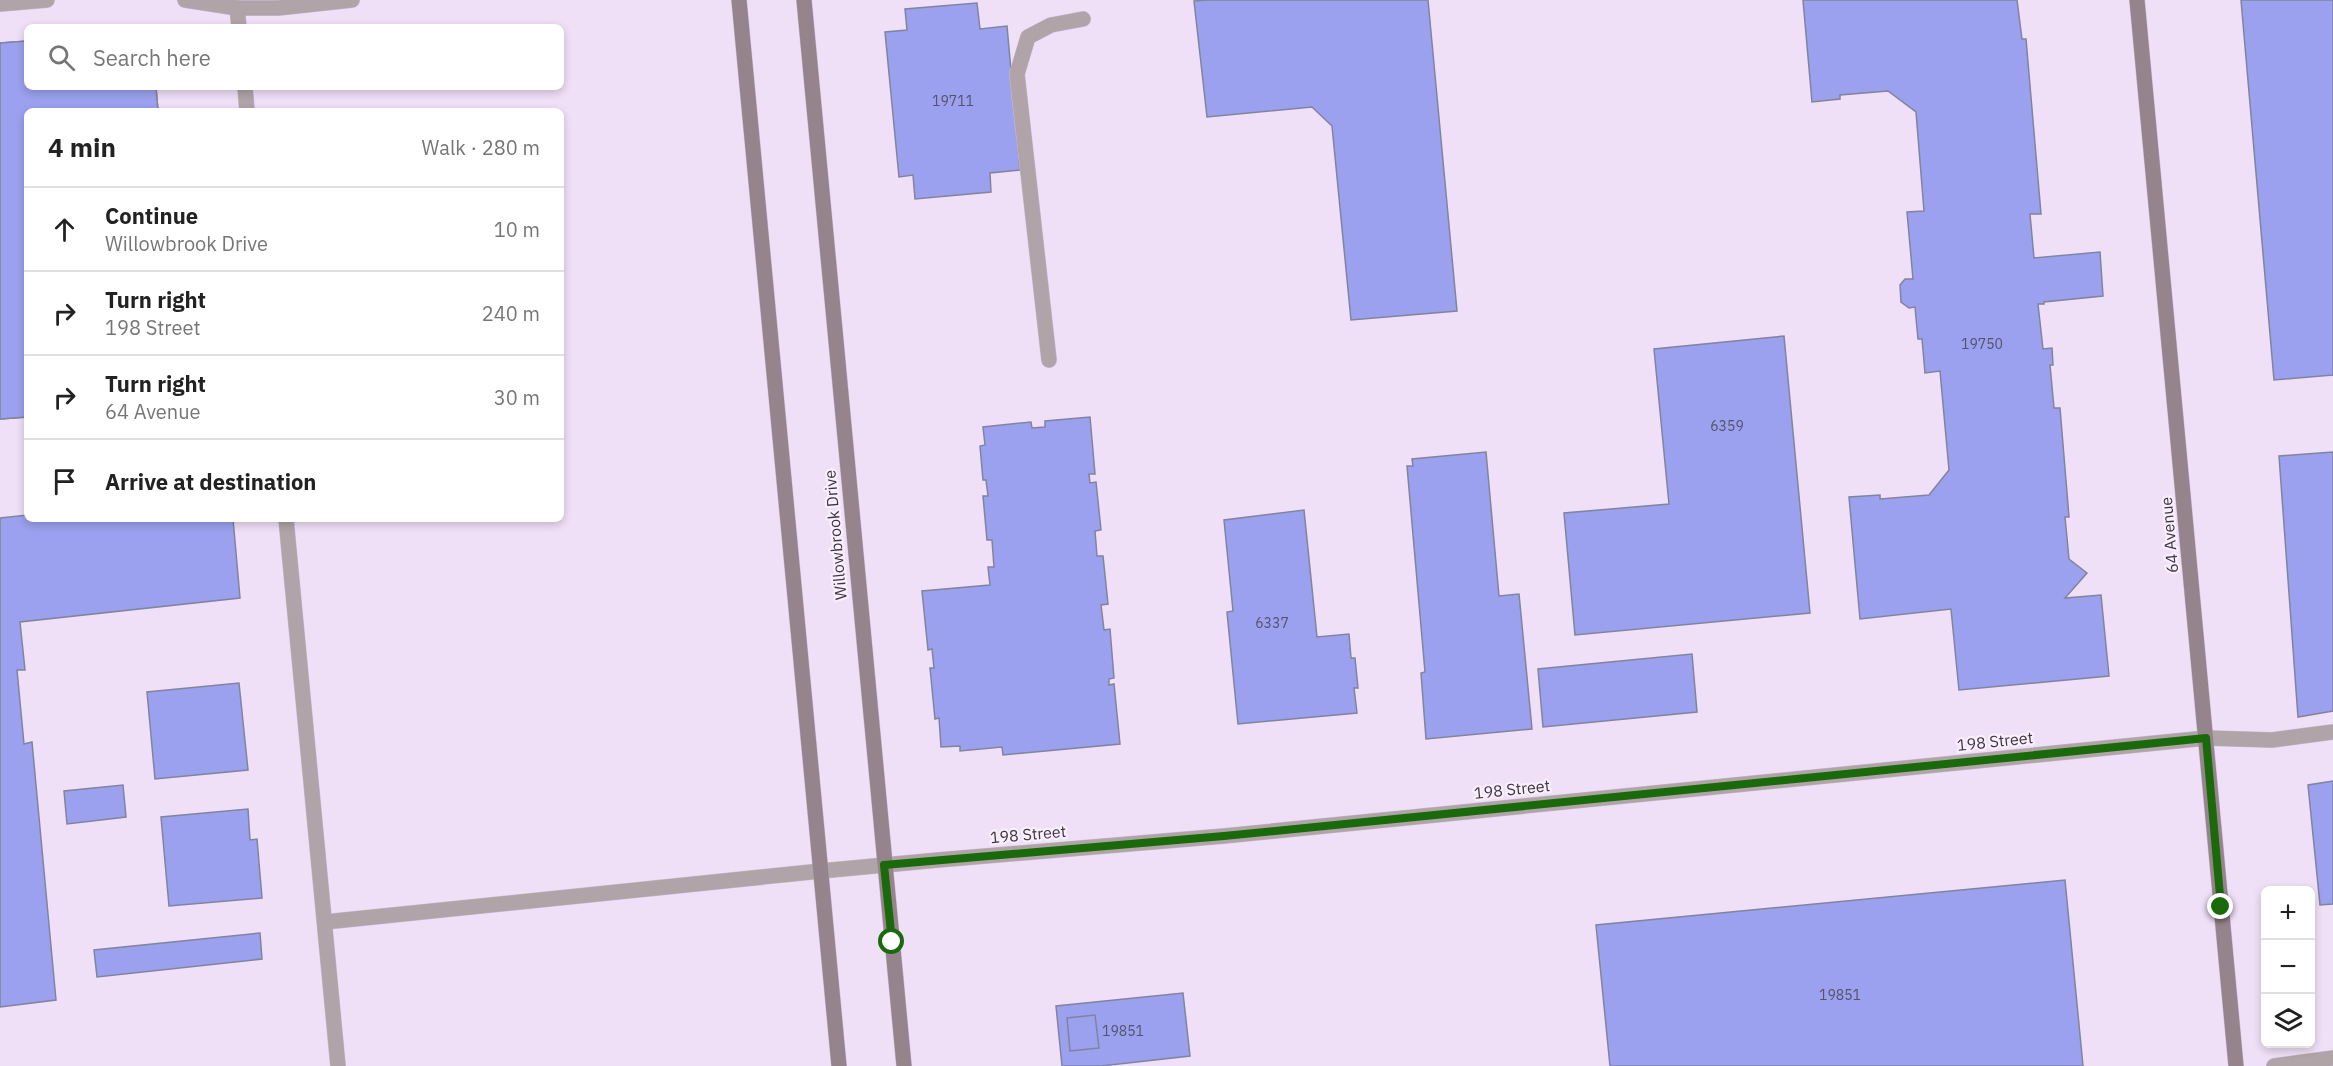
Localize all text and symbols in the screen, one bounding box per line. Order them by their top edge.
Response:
search box [24,24,564,90]
icon: search [45,41,78,74]
text: Search here [93,43,211,72]
house number: 19711 [932,92,974,110]
text: 4 min [48,130,116,164]
text: Walk · 280 m [422,134,540,161]
text: Continue [105,201,198,230]
icon: ahead [48,213,81,246]
text: 10 m [494,216,540,243]
text: Willowbrook Drive [105,230,268,257]
text: Turn right [105,285,206,314]
icon: right [48,297,81,330]
text: 240 m [482,300,540,327]
text: 198 Street [105,314,201,341]
house number: 19750 [1961,335,2003,353]
text: Turn right [105,369,206,398]
icon: right [48,381,81,414]
text: 30 m [494,384,540,411]
text: 64 Avenue [105,398,201,425]
house number: 6359 [1710,417,1744,435]
icon: arrive [48,465,81,498]
text: Arrive at destination [105,467,316,496]
street label: Willowbrook Drive [819,469,851,601]
street label: 64 Avenue [2156,496,2182,574]
house number: 6337 [1255,614,1289,632]
street label: 198 Street [1956,727,2034,755]
street label: 198 Street [1473,775,1551,803]
street label: 198 Street [989,821,1067,847]
map controls [2261,886,2315,1048]
button: + [2261,886,2315,940]
route end [2207,893,2233,919]
route start [878,928,904,954]
button: − [2261,940,2315,994]
house number: 19851 [1819,986,1861,1004]
button: layers [2261,994,2315,1048]
house number: 19851 [1102,1022,1144,1040]

